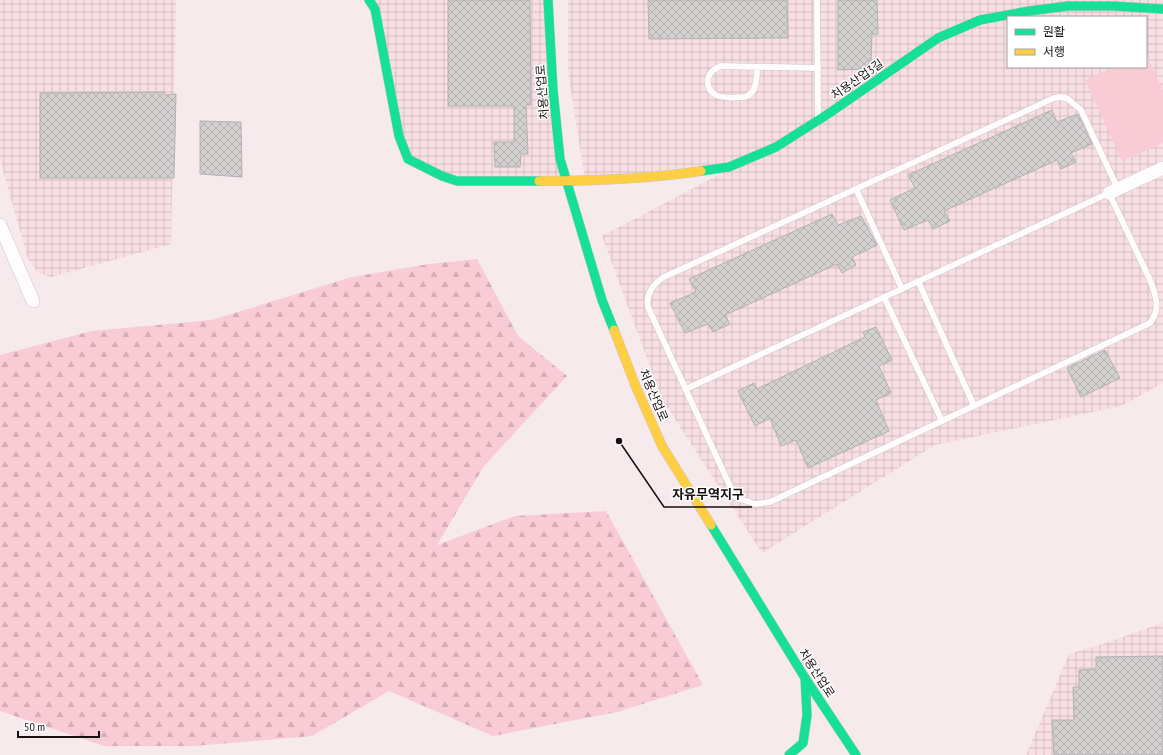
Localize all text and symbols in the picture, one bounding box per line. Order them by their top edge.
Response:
legend [1007,16,1147,68]
text: 원활 [1043,24,1065,39]
text: 서행 [1043,44,1065,59]
street label: 처용산업3길 [828,55,886,103]
street label: 처용산업로 [533,64,551,120]
street label: 처용산업로 [636,367,672,423]
callout: 자유무역지구 [664,482,752,507]
text: 자유무역지구 [672,486,744,503]
street label: 처용산업로 [796,646,838,700]
scale bar [18,713,99,739]
text: 50 m [24,719,45,734]

